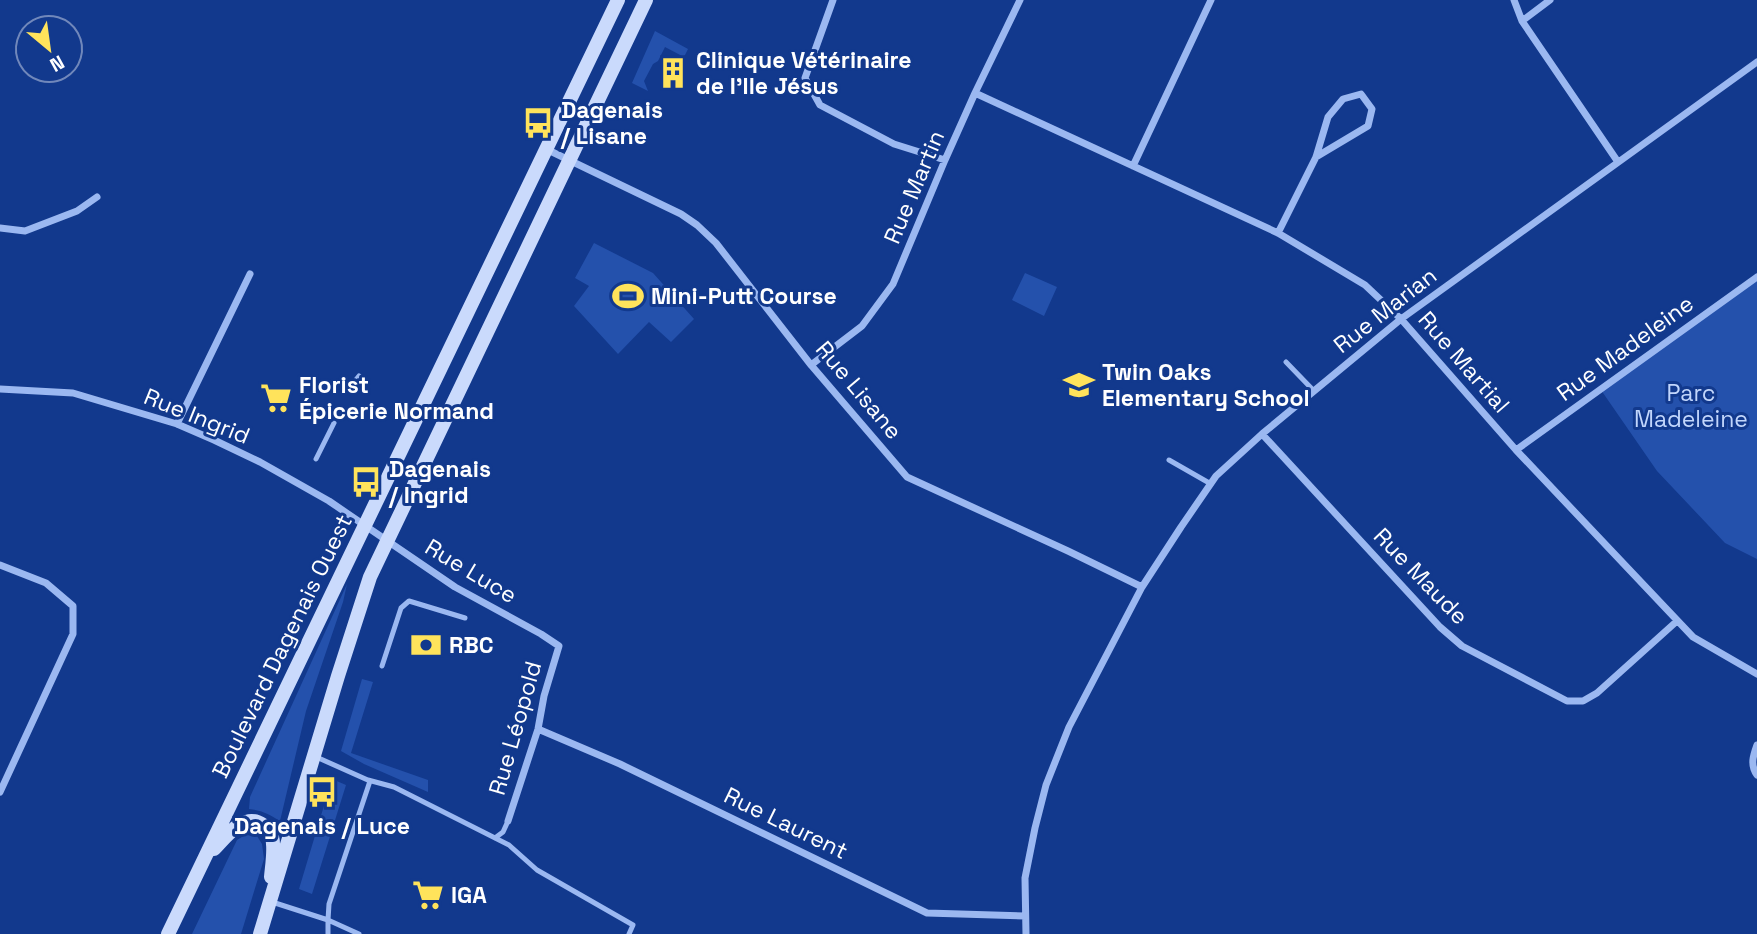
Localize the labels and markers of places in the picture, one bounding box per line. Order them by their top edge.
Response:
place label: Clinique Vétérinaire de I'Ile Jésus [696,45,912,101]
building icon: Clinique Vétérinaire de I'Ile Jésus [656,56,690,90]
place label: Dagenais / Lisane [560,95,663,151]
bus stop icon: Dagenais / Lisane [521,106,555,140]
sports icon: Mini-Putt Course [611,279,645,313]
place label: Mini-Putt Course [651,281,837,311]
place label: Twin Oaks Elementary School [1102,357,1310,413]
school or university icon: Twin Oaks Elementary School [1062,368,1096,402]
place label: Florist Épicerie Normand [299,370,494,426]
supermarket icon: Florist Épicerie Normand [259,381,293,415]
place label: Dagenais / Ingrid [388,454,491,510]
bus stop icon: Dagenais / Ingrid [349,465,383,499]
bank icon: RBC [409,628,443,662]
place label: RBC [449,630,494,660]
bus stop icon: Dagenais / Luce [305,775,339,809]
place label: Dagenais / Luce [234,811,410,841]
supermarket icon: IGA [411,878,445,912]
place label: IGA [451,880,487,910]

